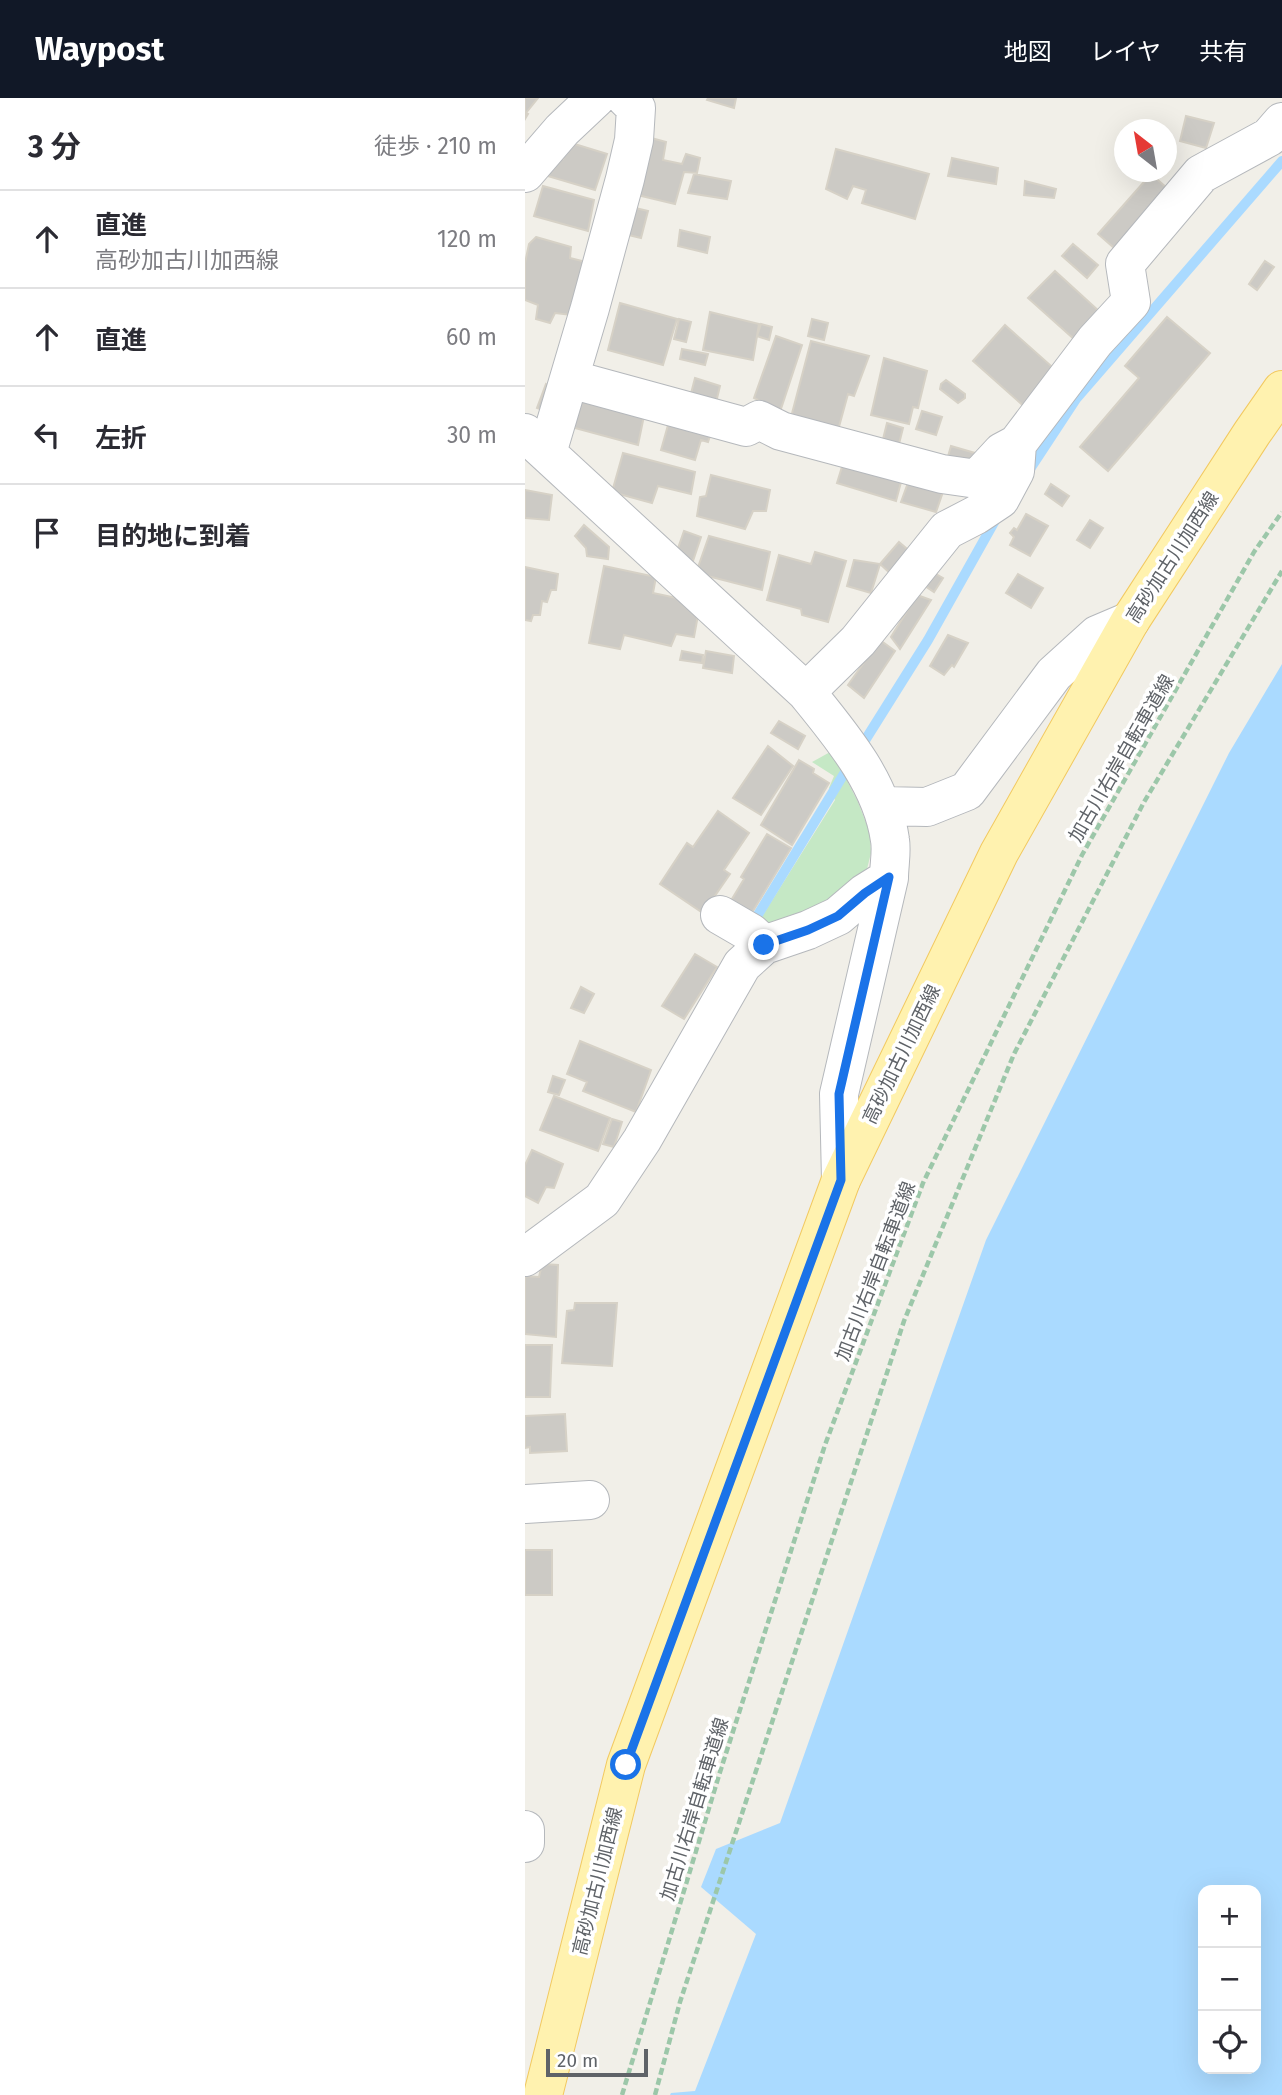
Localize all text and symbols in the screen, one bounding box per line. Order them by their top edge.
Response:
text: Waypost [35,29,164,69]
text: 地図 [1004,38,1052,66]
text: レイヤ [1090,38,1161,66]
text: 共有 [1199,38,1247,66]
north arrow [1114,119,1177,182]
text: 3 分 [28,129,81,165]
text: 徒歩 · 210 m [374,132,497,160]
text: 直進 [95,210,147,241]
icon: ahead [28,220,66,258]
text: 120 m [437,225,497,253]
text: 高砂加古川加西線 [95,246,279,274]
icon: ahead [28,318,66,356]
text: 60 m [446,323,497,351]
text: 直進 [95,325,147,356]
icon: left [28,416,66,454]
text: 30 m [447,421,497,449]
text: 左折 [95,423,147,454]
street label: 高砂加古川加西線 [1121,487,1223,627]
icon: arrive [28,514,66,552]
text: 目的地に到着 [95,521,251,552]
street label: 加古川右岸自転車道線 [1064,670,1179,846]
route end [748,929,779,960]
street label: 高砂加古川加西線 [858,981,945,1128]
street label: 加古川右岸自転車道線 [831,1178,920,1364]
street label: 加古川右岸自転車道線 [656,1715,733,1903]
route start [610,1749,641,1780]
street label: 高砂加古川加西線 [568,1805,627,1958]
map controls [1198,1885,1261,2074]
button: + [1198,1885,1261,1948]
button: − [1198,1948,1261,2011]
button: locate [1198,2011,1261,2074]
scale bar [546,2046,647,2078]
text: 20 m [557,2049,598,2072]

